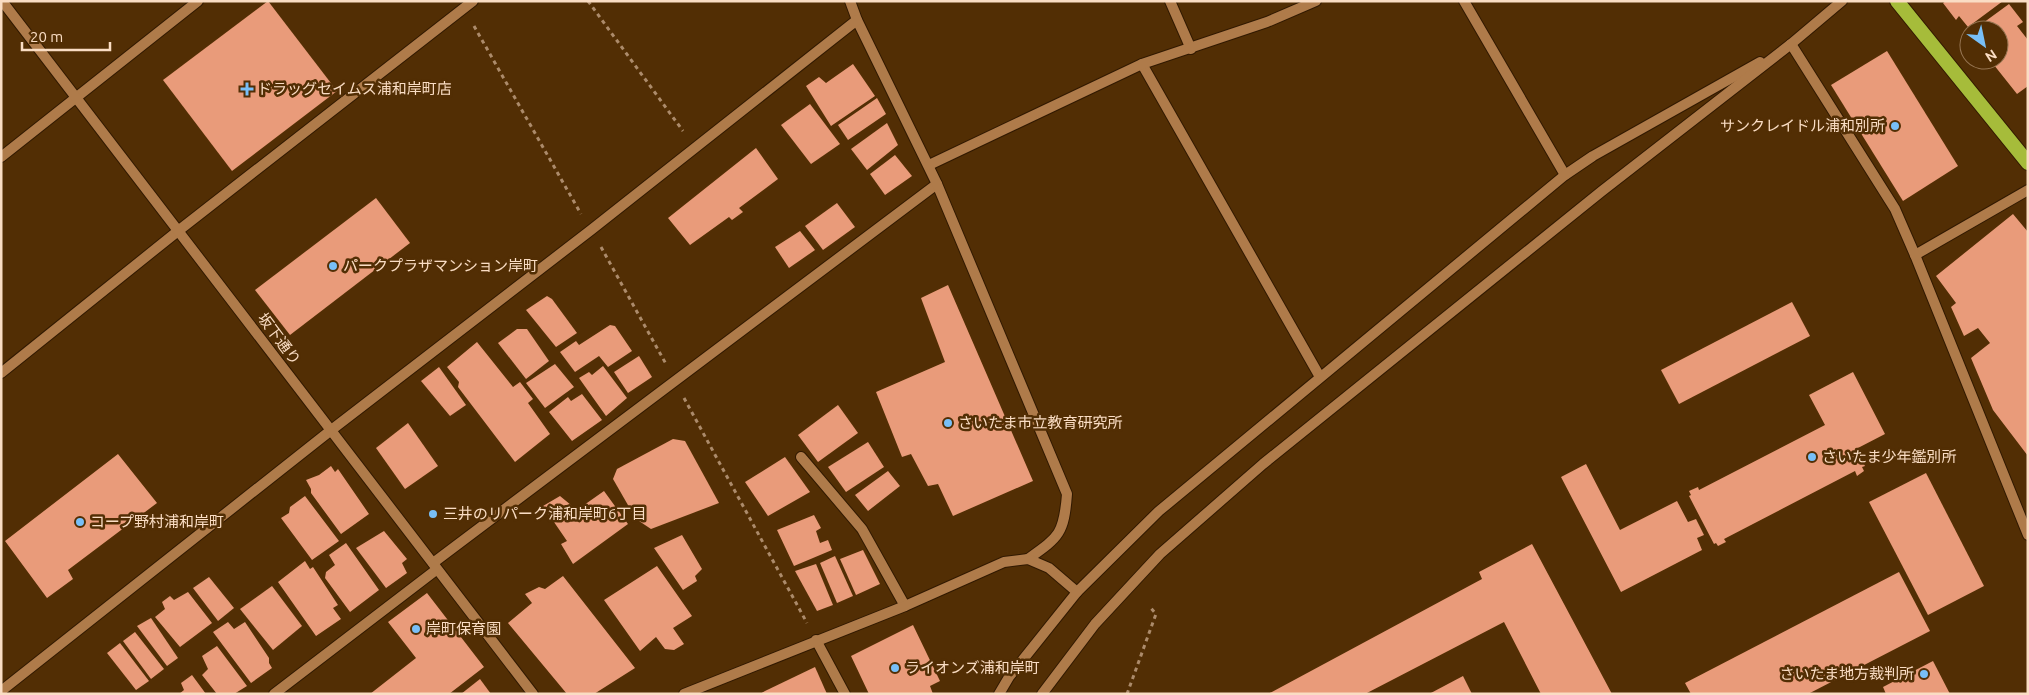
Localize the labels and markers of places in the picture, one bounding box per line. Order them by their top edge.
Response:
place label: ドラッグセイムス浦和岸町店 [257,80,452,97]
marker: ドラッグセイムス浦和岸町店 [241,83,253,95]
place label: サンクレイドル浦和別所 [1720,117,1885,134]
marker: サンクレイドル浦和別所 [1889,120,1901,132]
place label: パークプラザマンション岸町 [343,257,538,274]
marker: パークプラザマンション岸町 [327,260,339,272]
place label: さいたま市立教育研究所 [958,414,1123,431]
marker: さいたま市立教育研究所 [942,417,954,429]
place label: さいたま少年鑑別所 [1822,448,1957,465]
marker: さいたま少年鑑別所 [1806,451,1818,463]
place label: 三井のリパーク浦和岸町6丁目 [443,505,646,522]
marker: 三井のリパーク浦和岸町6丁目 [427,508,439,520]
place label: コープ野村浦和岸町 [90,513,224,530]
marker: コープ野村浦和岸町 [74,516,86,528]
place label: 岸町保育園 [426,620,501,637]
marker: 岸町保育園 [410,623,422,635]
place label: ライオンズ浦和岸町 [905,659,1040,676]
marker: ライオンズ浦和岸町 [889,662,901,674]
place label: さいたま地方裁判所 [1779,665,1914,682]
marker: さいたま地方裁判所 [1918,668,1930,680]

